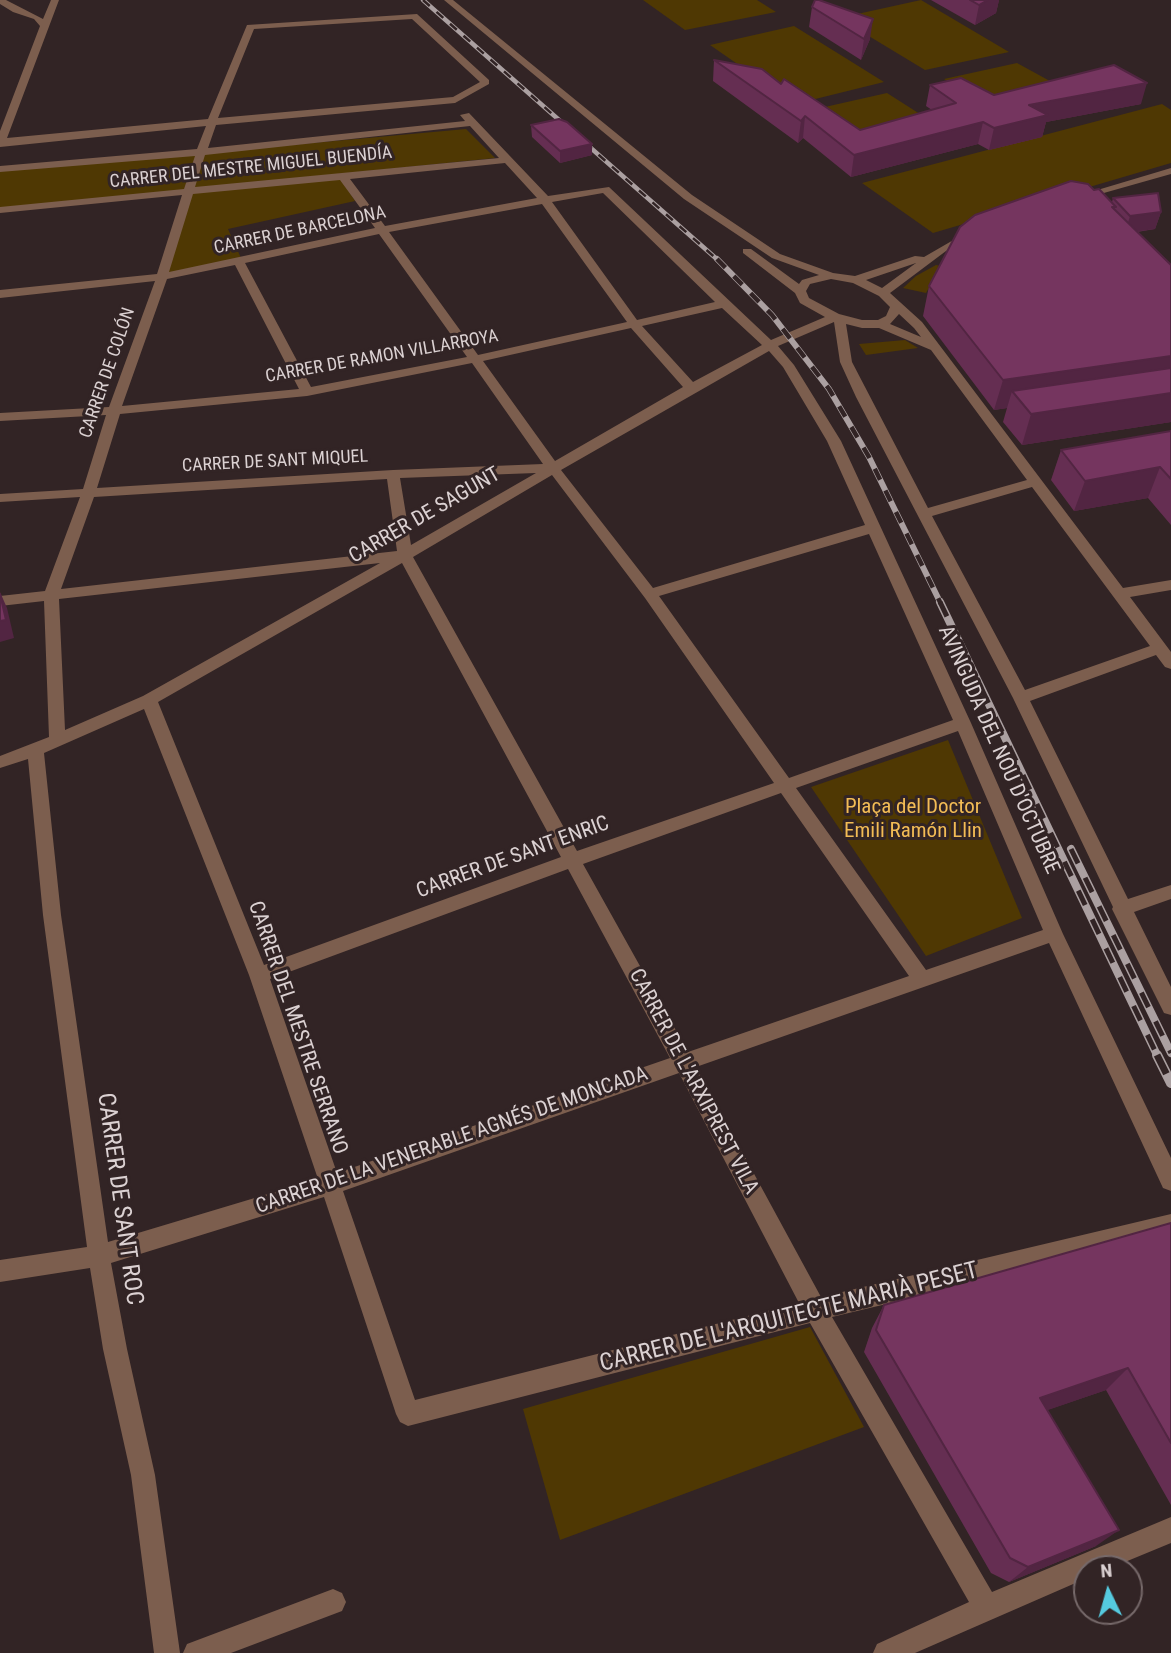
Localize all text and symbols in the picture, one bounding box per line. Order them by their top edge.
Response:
street label: CARRER DEL MESTRE MIGUEL BUENDÍA [109,142,393,194]
street label: CARRER DE BARCELONA [212,202,388,260]
street label: CARRER DE COLÓN [76,305,140,441]
street label: CARRER DE RAMON VILLARROYA [264,326,500,388]
street label: CARRER DE SANT MIQUEL [181,446,369,478]
street label: CARRER DE SAGUNT [345,462,505,570]
street label: AVINGUDA DEL NOU D'OCTUBRE [932,622,1064,878]
park label: Plaça del Doctor Emili Ramón Llin [844,795,982,845]
street label: CARRER DE SANT ENRIC [413,811,613,905]
street label: CARRER DEL MESTRE SERRANO [242,898,352,1158]
street label: CARRER DE L'ARXIPREST VILA [623,965,763,1199]
street label: CARRER DE LA VENERABLE AGNÉS DE MONCADA [253,1062,651,1220]
street label: CARRER DE SANT ROC [90,1091,148,1307]
street label: CARRER DE L'ARQUITECTE MARIÀ PESET [597,1257,981,1379]
north arrow [1073,1555,1143,1625]
text: N [1099,1559,1113,1583]

